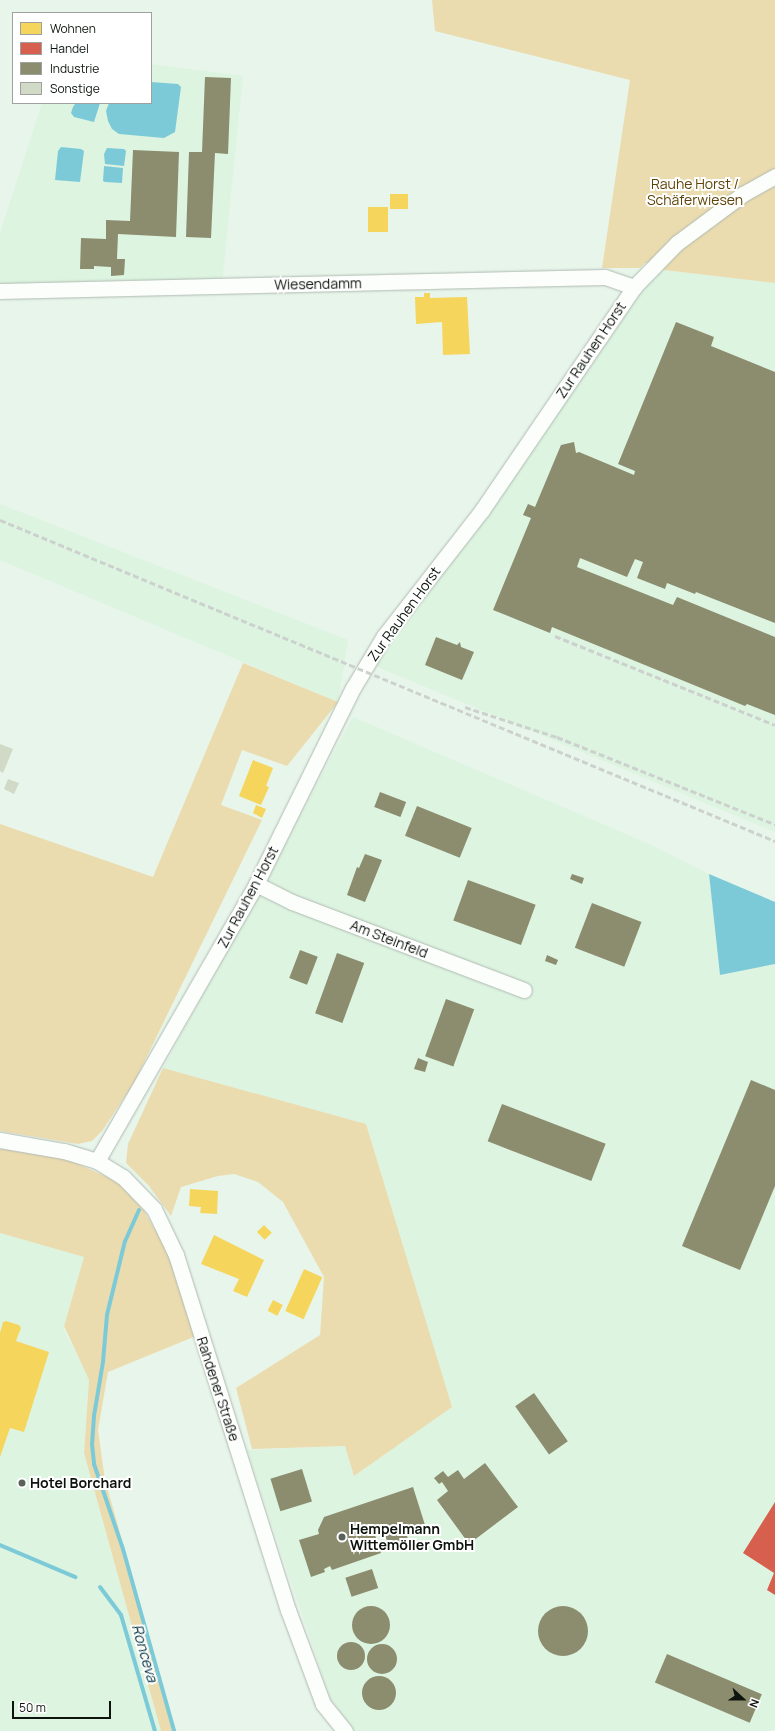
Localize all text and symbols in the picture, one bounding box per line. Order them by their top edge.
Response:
legend [12,12,152,104]
text: Wohnen [50,20,96,37]
text: Handel [50,40,89,57]
text: Industrie [50,60,99,77]
text: Sonstige [50,80,100,97]
park label: Rauhe Horst / Schäferwiesen [647,176,743,208]
street label: Wiesendamm [274,275,362,293]
street label: Zur Rauhen Horst [553,299,629,401]
street label: Zur Rauhen Horst [364,563,444,665]
street label: Zur Rauhen Horst [214,843,282,951]
street label: Am Steinfeld [348,917,430,961]
street label: Rahdener Straße [193,1335,243,1443]
place label: Hotel Borchard [30,1475,131,1491]
marker: Hotel Borchard [17,1478,27,1488]
place label: Hempelmann Wittemöller GmbH [350,1521,474,1554]
marker: Hempelmann Wittemöller GmbH [337,1532,347,1542]
water label: Ronceva [128,1622,162,1684]
north arrow [723,1679,763,1719]
scale bar [14,1693,113,1719]
text: N [746,1697,763,1710]
text: 50 m [19,1699,46,1716]

